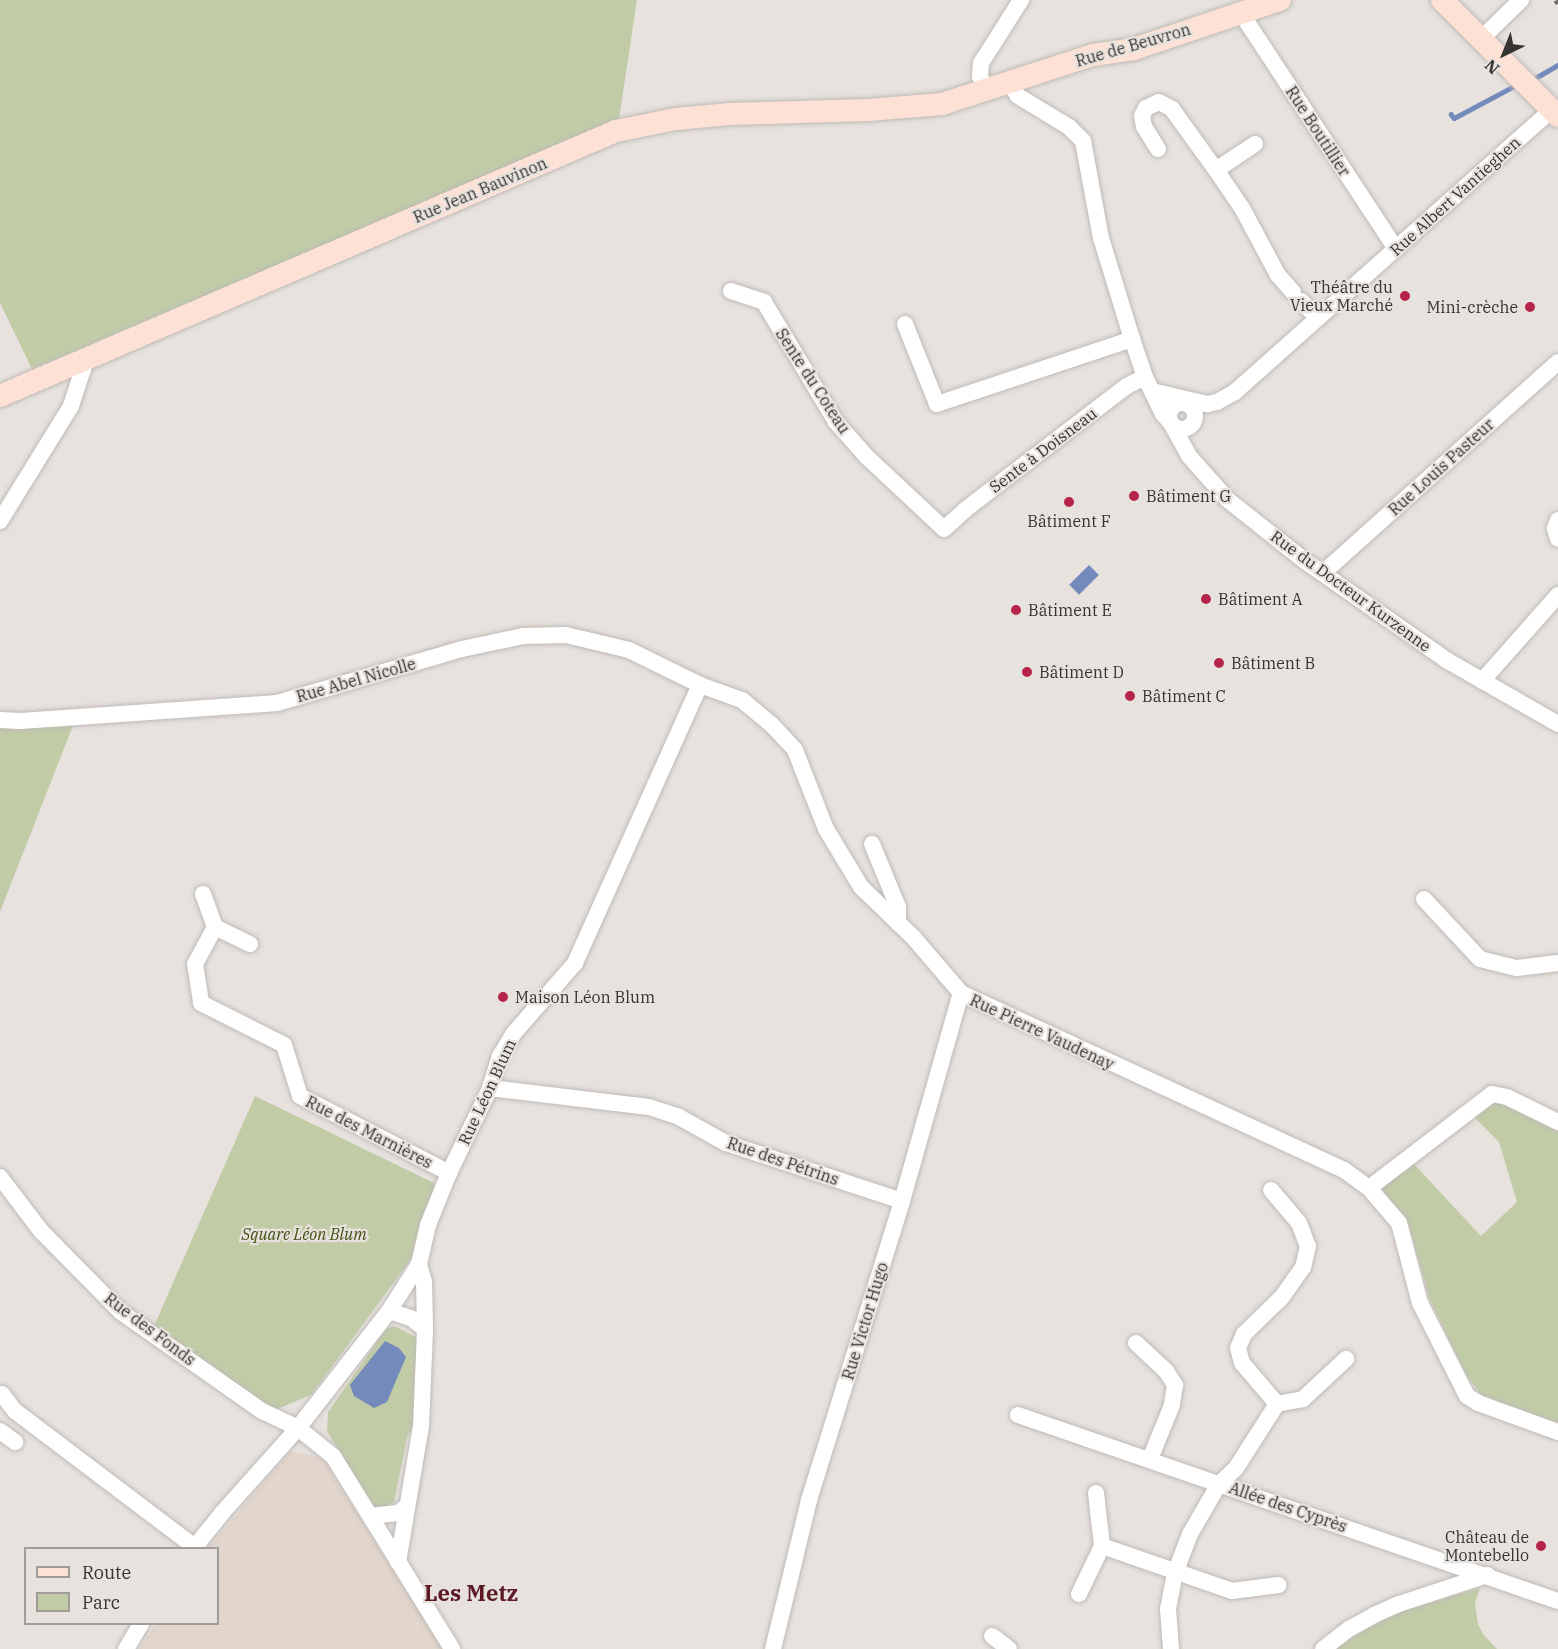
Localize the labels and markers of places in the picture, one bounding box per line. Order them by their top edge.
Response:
place label: Théâtre du Vieux Marché [1290,277,1393,315]
marker: Théâtre du Vieux Marché [1398,289,1412,303]
place label: Mini-crèche [1426,297,1518,317]
marker: Mini-crèche [1523,300,1537,314]
place label: Bâtiment G [1146,486,1231,506]
marker: Bâtiment G [1127,489,1141,503]
marker: Bâtiment F [1062,495,1076,509]
place label: Bâtiment F [1027,511,1111,531]
place label: Bâtiment A [1218,589,1302,609]
marker: Bâtiment A [1199,592,1213,606]
place label: Bâtiment E [1028,600,1112,620]
marker: Bâtiment E [1009,603,1023,617]
place label: Bâtiment B [1231,653,1315,673]
marker: Bâtiment B [1212,656,1226,670]
place label: Bâtiment D [1039,662,1124,682]
marker: Bâtiment D [1020,665,1034,679]
place label: Bâtiment C [1142,686,1226,706]
marker: Bâtiment C [1123,689,1137,703]
place label: Maison Léon Blum [515,987,655,1007]
marker: Maison Léon Blum [496,990,510,1004]
place label: Château de Montebello [1445,1527,1529,1565]
marker: Château de Montebello [1534,1539,1548,1553]

